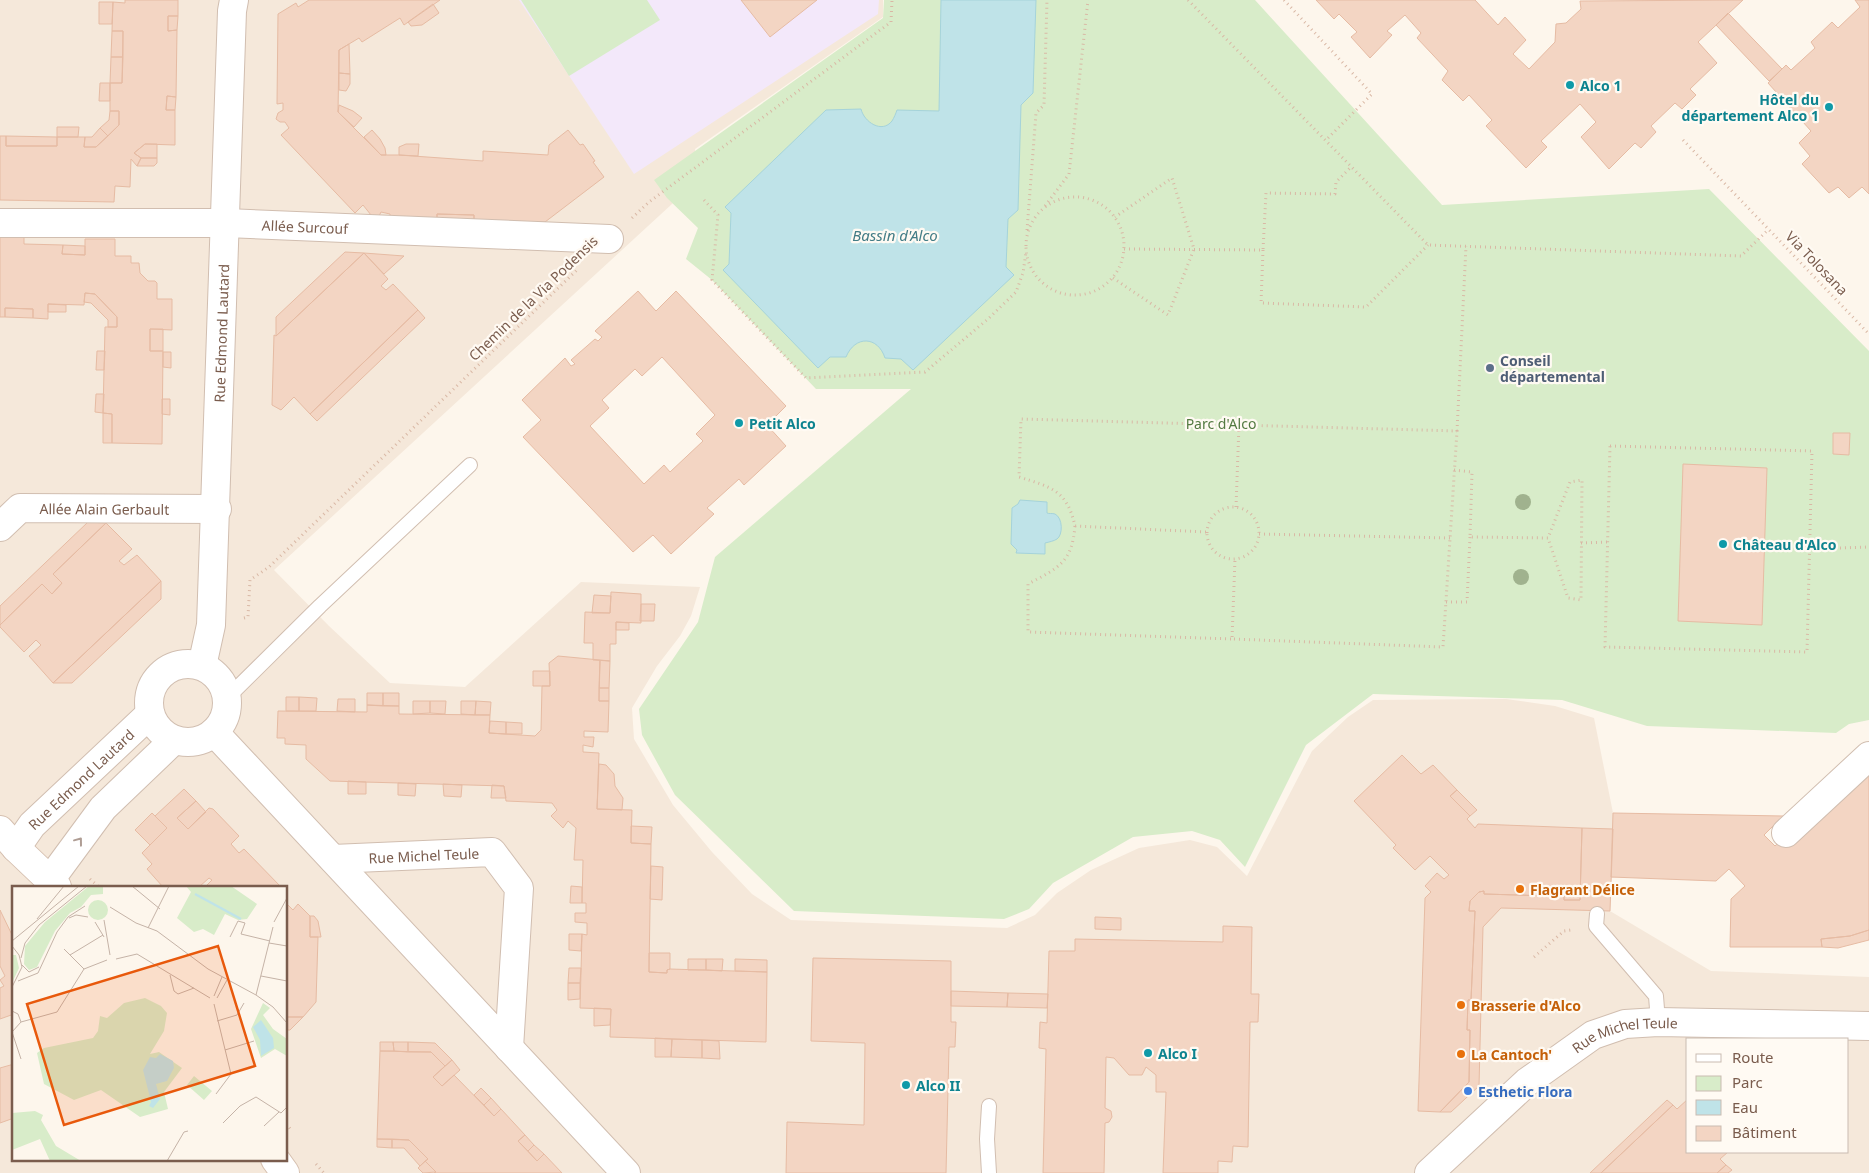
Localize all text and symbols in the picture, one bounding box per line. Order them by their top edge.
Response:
place label: Alco 1 [1580,76,1621,95]
marker: Alco 1 [1564,79,1576,91]
place label: Hôtel du département Alco 1 [1682,90,1819,125]
marker: Hôtel du département Alco 1 [1823,101,1835,113]
street label: Allée Surcouf [261,215,350,238]
water label: Bassin d'Alco [852,225,938,245]
street label: Via Tolosana [1782,227,1852,299]
street label: Chemin de la Via Podensis [464,231,602,365]
street label: Rue Edmond Lautard [209,263,233,403]
place label: Conseil départemental [1500,351,1605,386]
marker: Conseil départemental [1484,362,1496,374]
place label: Petit Alco [749,414,816,433]
park label: Parc d'Alco [1186,414,1256,433]
marker: Petit Alco [733,417,745,429]
street label: Allée Alain Gerbault [39,499,169,518]
place label: Château d'Alco [1733,535,1837,554]
marker: Château d'Alco [1717,538,1729,550]
street label: Rue Edmond Lautard [24,725,138,834]
one-way arrow [73,837,82,847]
street label: Rue Michel Teule [368,843,480,867]
place label: Flagrant Délice [1530,880,1635,899]
marker: Flagrant Délice [1514,883,1526,895]
inset map [12,886,288,1160]
place label: Brasserie d'Alco [1471,996,1581,1015]
marker: Brasserie d'Alco [1455,999,1467,1011]
street label: Rue Michel Teule [1568,1012,1678,1057]
legend [1686,1038,1849,1153]
place label: Alco I [1158,1044,1197,1063]
place label: La Cantoch' [1471,1045,1552,1064]
marker: Alco I [1142,1047,1154,1059]
text: Route [1732,1047,1774,1067]
marker: La Cantoch' [1455,1048,1467,1060]
text: Parc [1732,1072,1763,1092]
place label: Alco II [916,1076,960,1095]
marker: Alco II [900,1079,912,1091]
place label: Esthetic Flora [1478,1082,1573,1101]
marker: Esthetic Flora [1462,1085,1474,1097]
text: Eau [1732,1097,1758,1117]
text: Bâtiment [1732,1122,1797,1142]

